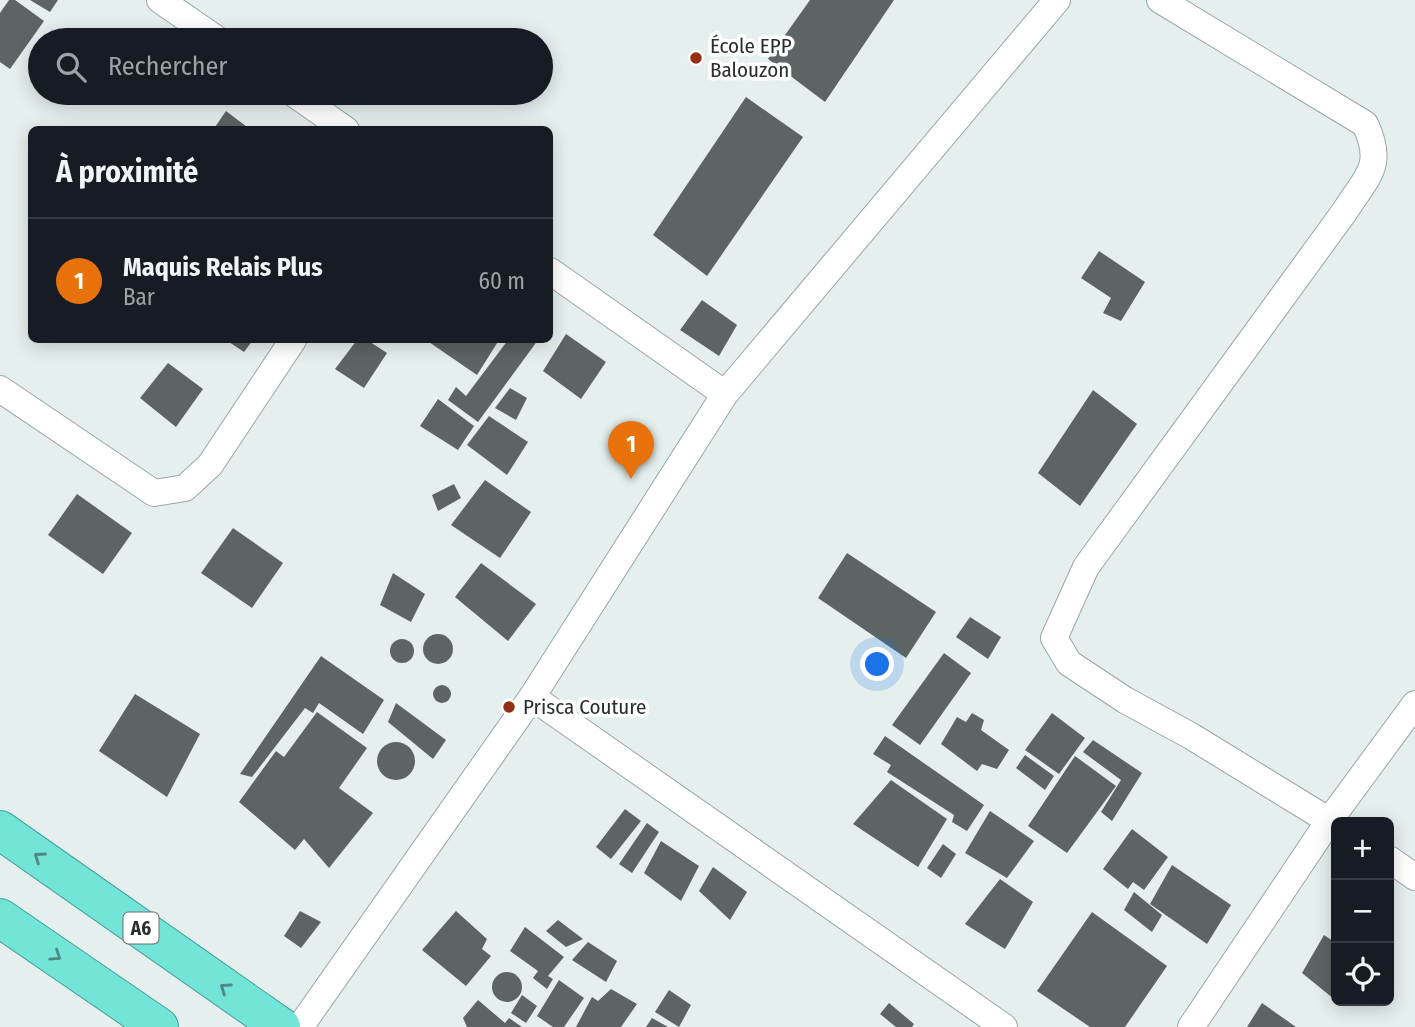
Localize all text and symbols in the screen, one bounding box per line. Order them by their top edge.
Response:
search box [28,28,553,105]
place label: École EPP Balouzon [710,33,792,83]
icon: search [52,48,90,86]
marker: École EPP Balouzon [688,50,704,66]
text: Rechercher [108,51,227,82]
text: À proximité [56,154,198,190]
text: Maquis Relais Plus [123,252,323,283]
text: 1 [74,267,84,295]
text: 60 m [479,267,525,295]
text: Bar [123,283,155,311]
pin: 1 [608,421,654,479]
your location [860,647,894,681]
place label: Prisca Couture [523,694,646,720]
marker: Prisca Couture [501,699,517,715]
map controls [1331,817,1394,1006]
button: + [1331,817,1394,880]
one-way arrow [34,853,47,865]
button: − [1331,880,1394,943]
road number: A6 [124,912,158,944]
button: locate [1331,943,1394,1006]
one-way arrow [48,948,61,960]
one-way arrow [220,983,233,996]

